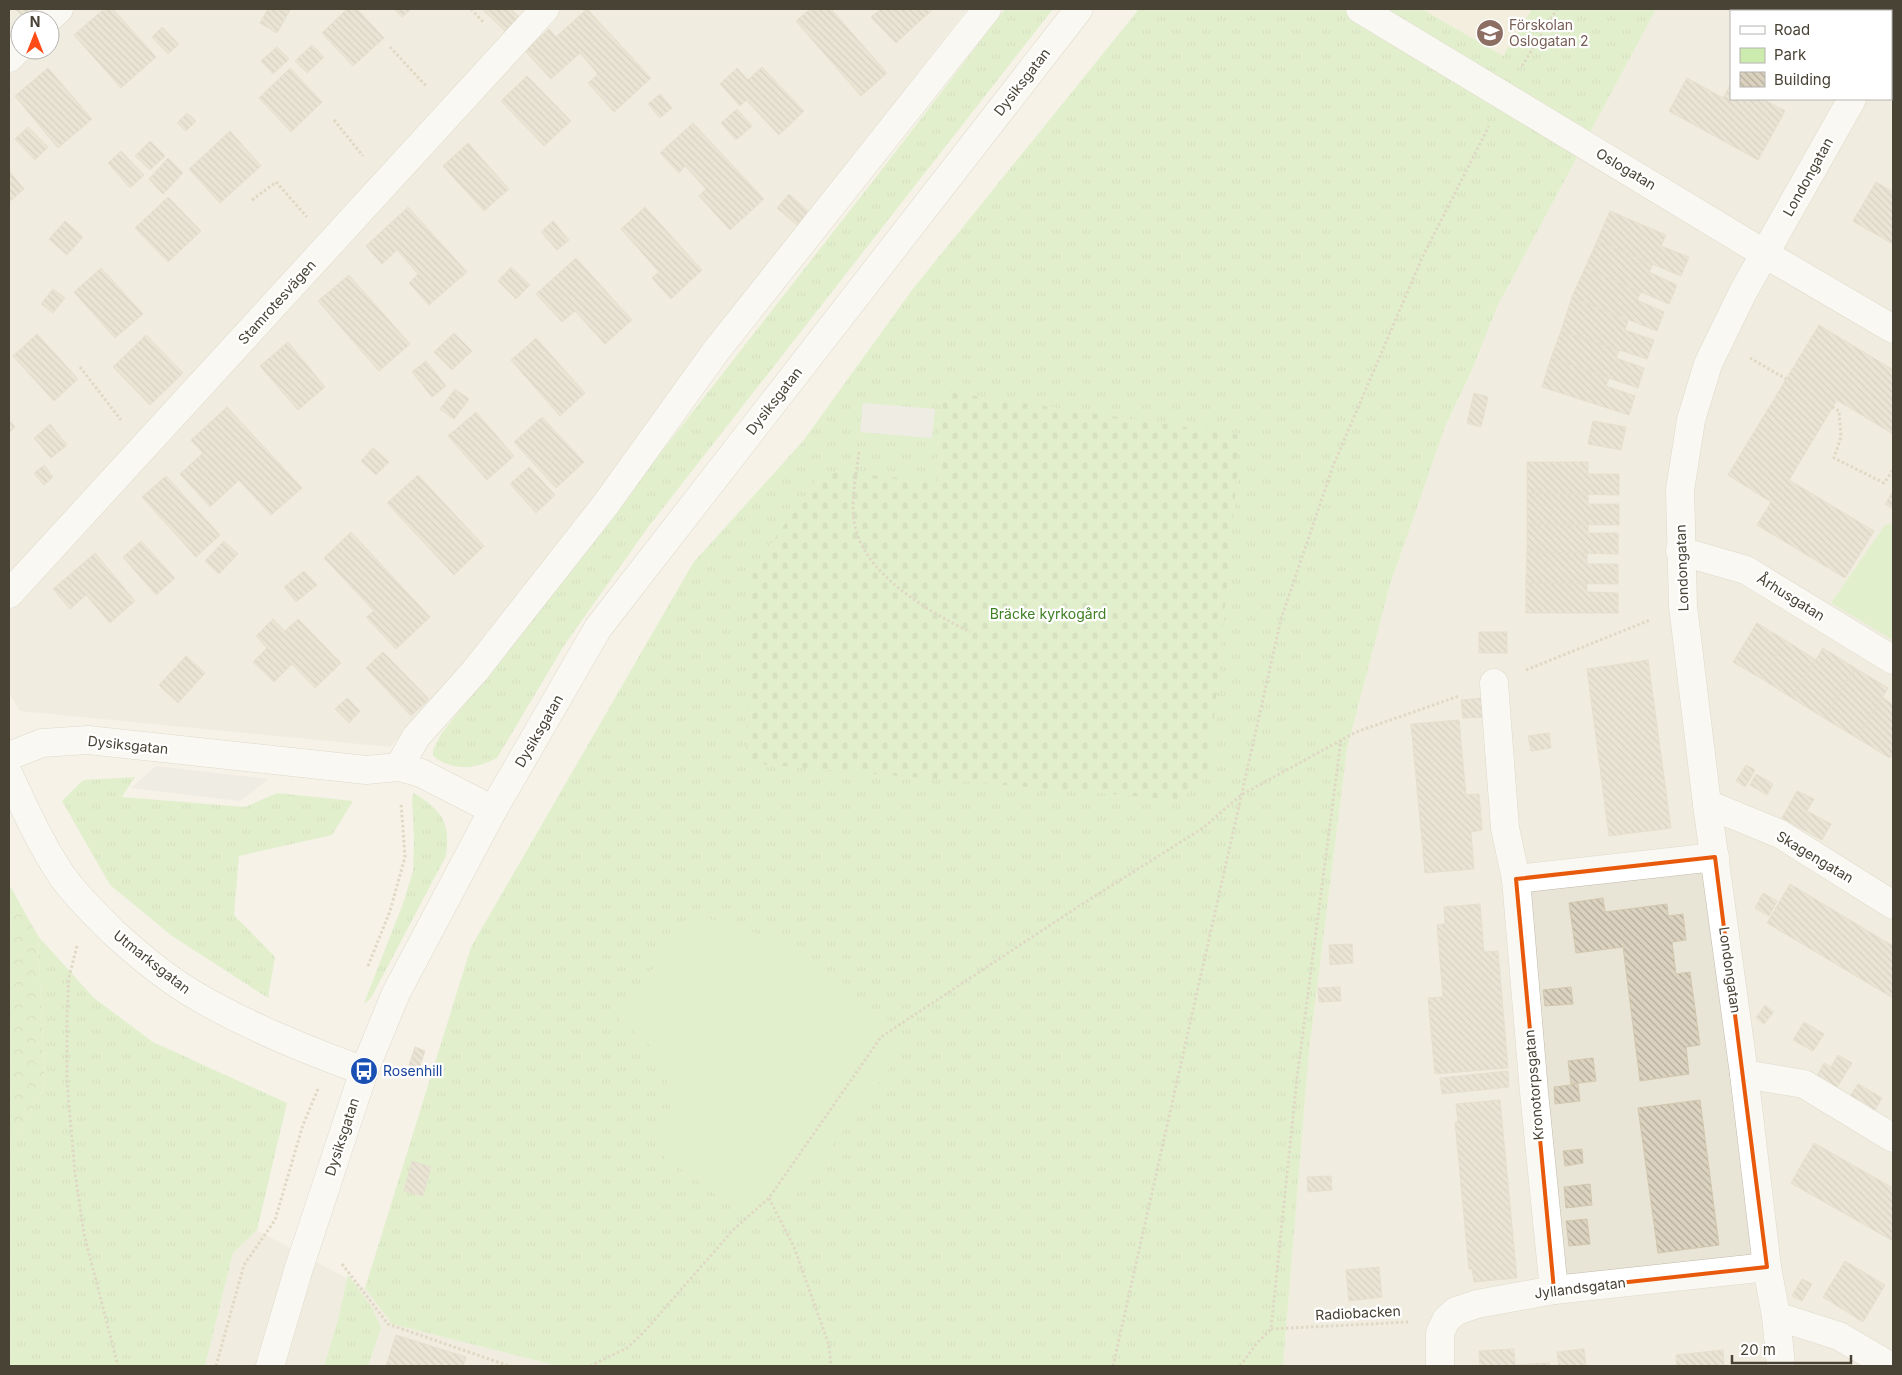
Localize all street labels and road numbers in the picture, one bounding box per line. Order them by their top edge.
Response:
street label: Dysiksgatan [990,45,1053,119]
street label: Londongatan [1779,135,1836,219]
street label: Oslogatan [1593,144,1659,193]
street label: Stamrotesvägen [234,256,319,347]
street label: Dysiksgatan [742,364,805,438]
street label: Londongatan [1671,524,1692,612]
street label: Århusgatan [1754,568,1829,624]
street label: Dysiksgatan [511,691,566,770]
street label: Dysiksgatan [87,732,169,757]
street label: Skagengatan [1774,827,1857,886]
street label: Utmarksgatan [110,926,194,997]
street label: Londongatan [1716,926,1745,1014]
street label: Kronotorpsgatan [1520,1029,1547,1141]
street label: Dysiksgatan [321,1096,362,1178]
street label: Jyllandsgatan [1533,1273,1627,1302]
street label: Radiobacken [1315,1302,1401,1323]

